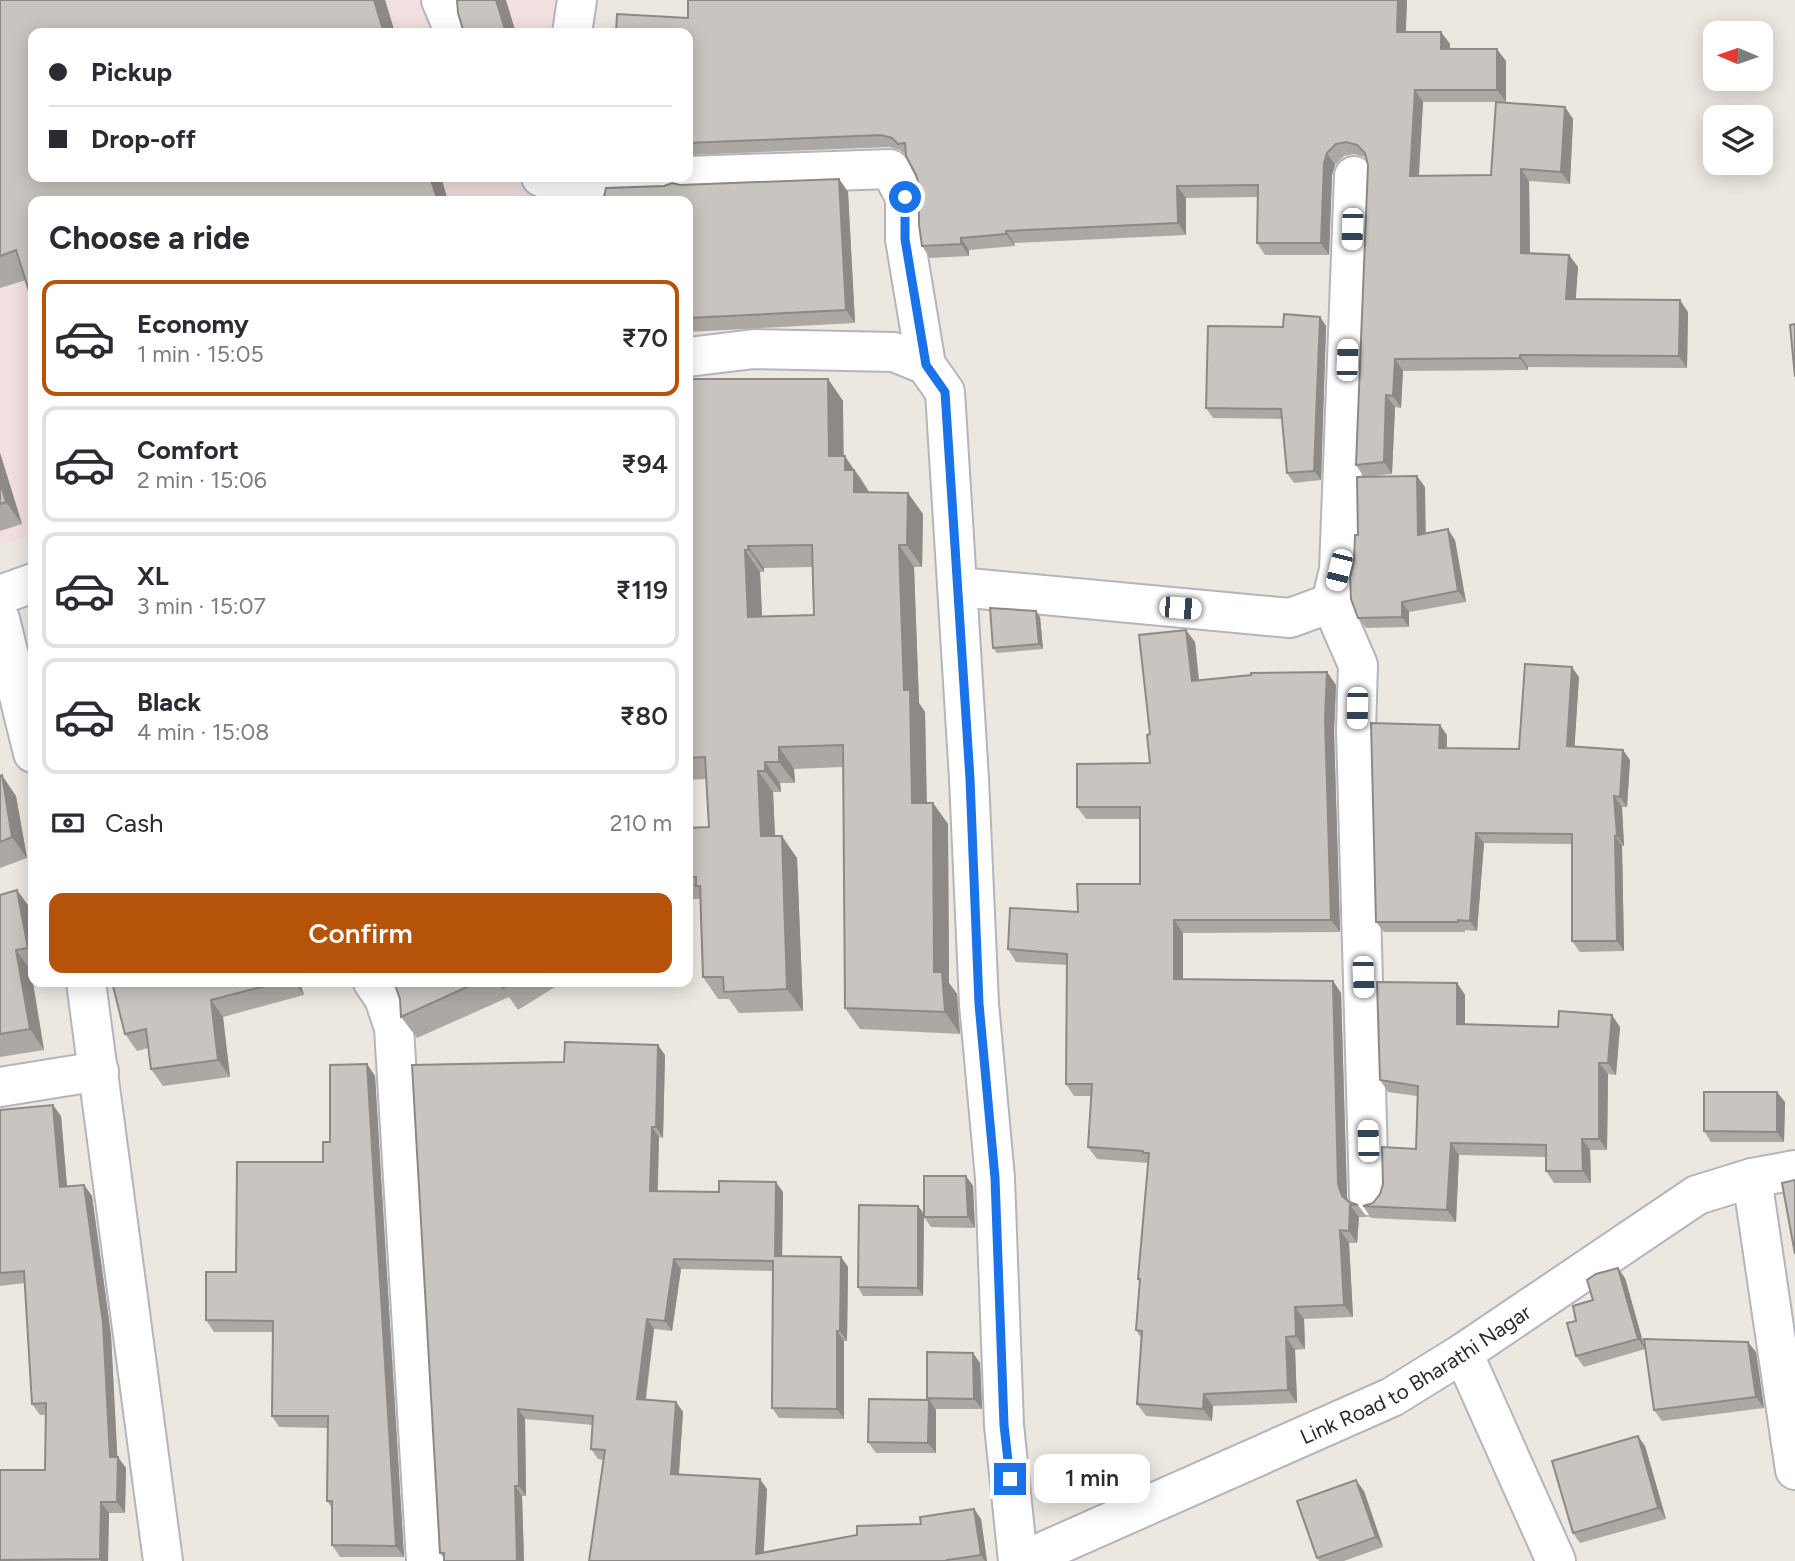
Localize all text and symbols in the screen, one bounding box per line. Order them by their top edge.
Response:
north arrow [1703,21,1773,91]
map controls [1703,21,1773,175]
text: Pickup [91,56,172,88]
button: layers [1703,105,1773,175]
text: Drop-off [91,123,196,155]
route start [889,181,921,213]
car [1341,208,1364,250]
text: Choose a ride [49,219,250,257]
icon: car [53,307,116,370]
text: Economy [137,308,249,340]
text: ₹70 [621,322,668,354]
car [1336,339,1359,381]
text: 1 min · 15:05 [137,340,264,368]
icon: car [53,433,116,496]
text: Comfort [137,434,239,466]
text: ₹94 [621,448,668,480]
text: 2 min · 15:06 [137,466,267,494]
car [1324,547,1355,593]
icon: car [53,559,116,622]
text: XL [137,560,169,592]
text: ₹119 [615,574,668,606]
text: 3 min · 15:07 [137,592,266,620]
car [1159,596,1202,620]
icon: car [53,685,116,748]
text: Black [137,686,201,718]
car [1347,687,1368,729]
text: ₹80 [619,700,668,732]
text: 4 min · 15:08 [137,718,269,746]
icon: cash [49,804,87,842]
text: Cash [105,807,164,839]
text: 210 m [610,809,672,837]
button: Confirm [49,893,672,973]
car [1352,956,1375,998]
car [1357,1120,1380,1162]
street label: Link Road to Bharathi Nagar [1296,1299,1535,1449]
callout: 1 min [1034,1454,1150,1504]
route end [994,1463,1026,1495]
text: 1 min [1065,1464,1119,1492]

